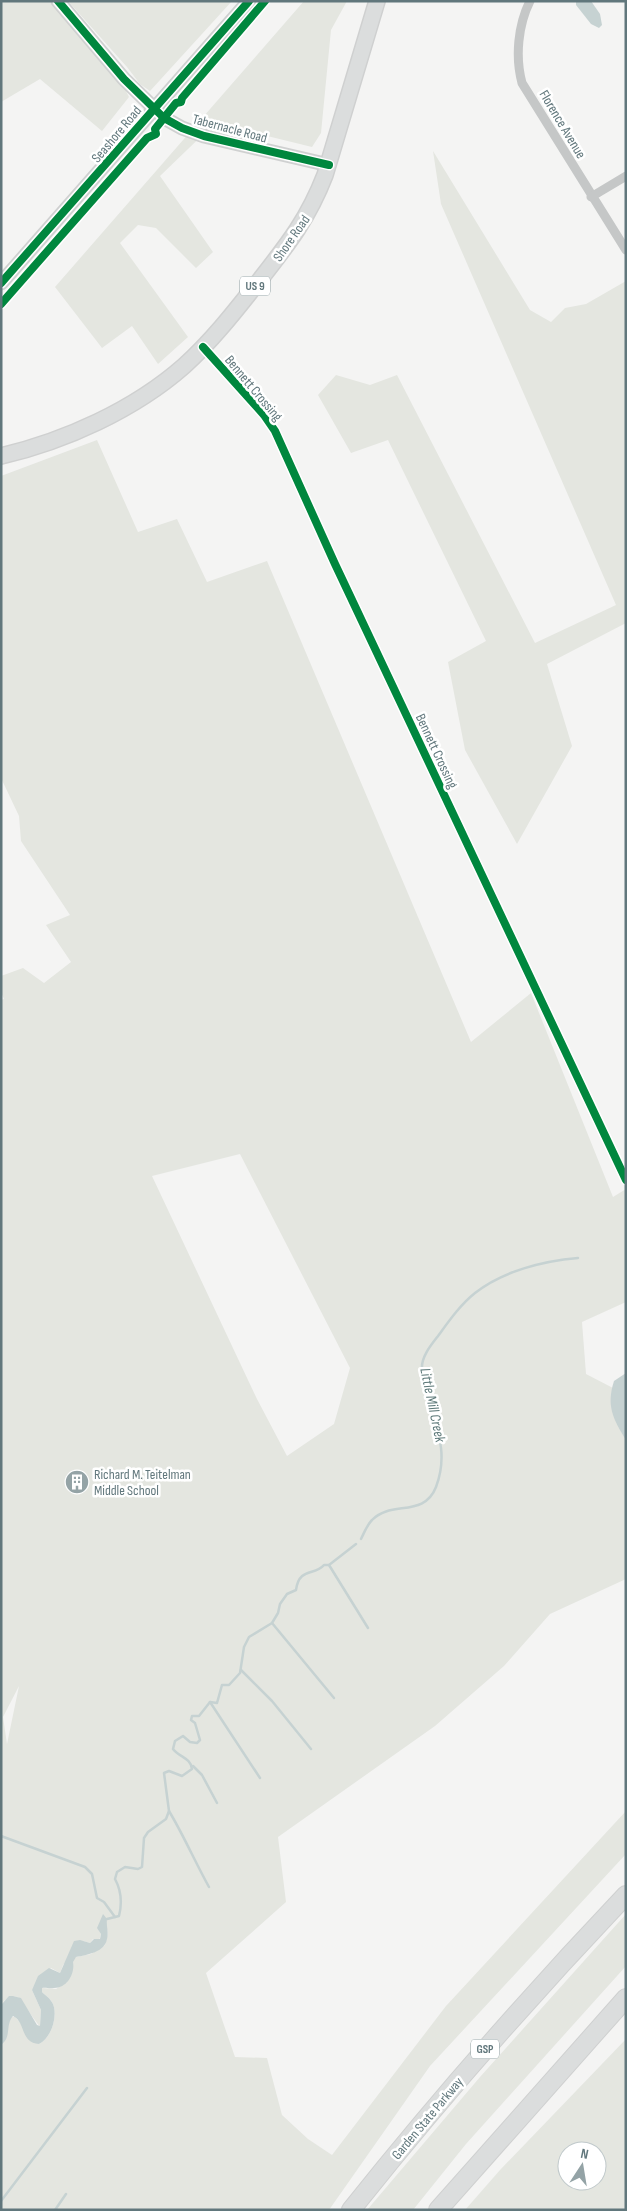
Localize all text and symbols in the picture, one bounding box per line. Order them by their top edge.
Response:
street label: Florence Avenue [536,87,590,162]
street label: Seashore Road [88,102,145,166]
street label: Tabernacle Road [191,110,269,147]
street label: Shore Road [269,212,314,265]
road number: US 9 [240,276,270,296]
street label: Bennett Crossing [221,352,286,425]
street label: Bennett Crossing [412,711,461,792]
water label: Little Mill Creek [415,1366,450,1445]
place label: Richard M. Teitelman Middle School [94,1466,191,1499]
building icon: Richard M. Teitelman Middle School [64,1469,90,1495]
road number: GSP [471,2040,499,2058]
street label: Garden State Parkway [388,2073,467,2163]
north arrow [557,2141,607,2191]
text: N [579,2145,590,2163]

